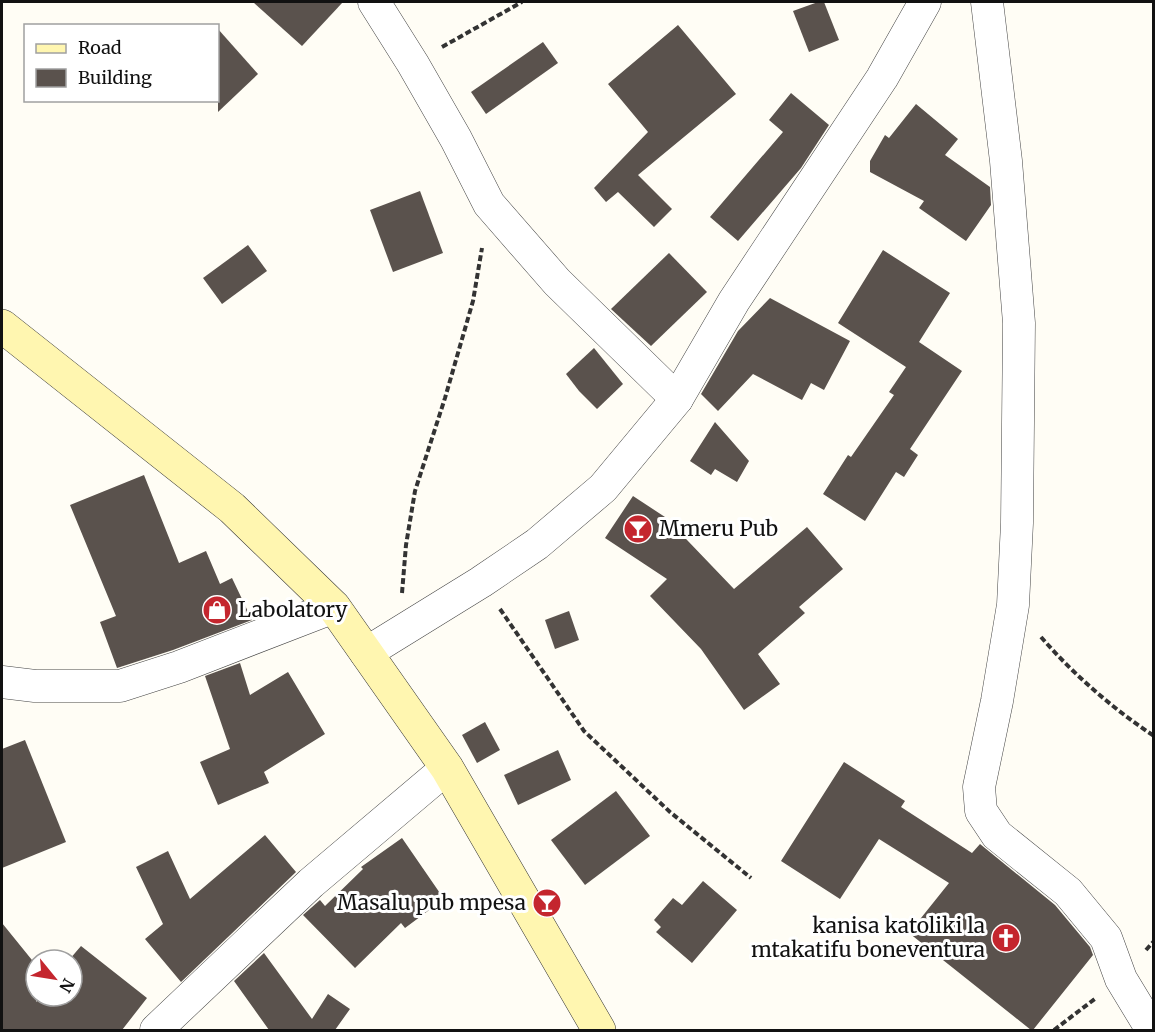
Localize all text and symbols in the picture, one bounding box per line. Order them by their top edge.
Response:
legend [24,24,219,102]
text: Road [78,36,122,59]
text: Building [78,66,152,89]
bar icon: Mmeru Pub [622,513,654,545]
place label: Mmeru Pub [659,515,778,542]
shop icon: Labolatory [201,594,233,626]
place label: Labolatory [238,596,348,623]
bar icon: Masalu pub mpesa [531,887,563,919]
place label: Masalu pub mpesa [337,889,526,916]
place label: kanisa katoliki la mtakatifu boneventura [751,912,985,963]
church icon: kanisa katoliki la mtakatifu boneventura [990,922,1022,954]
north arrow [24,948,84,1008]
text: N [55,975,79,996]

